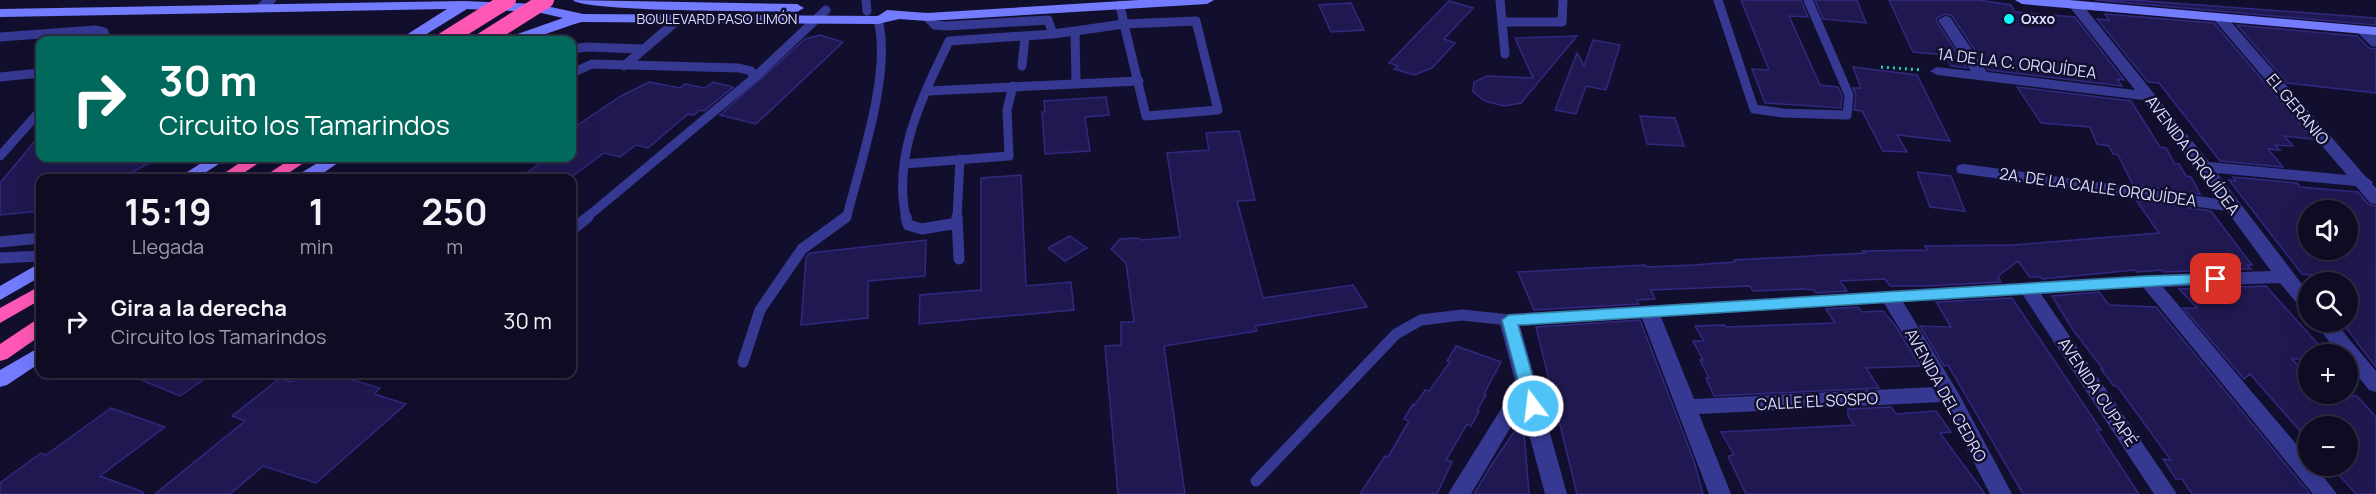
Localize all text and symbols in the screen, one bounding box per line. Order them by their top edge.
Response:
street label: BOULEVARD PASO LIMÓN [637,9,797,28]
place label: Oxxo [2021,9,2055,28]
marker: Oxxo [2002,12,2016,26]
street label: 1A DE LA C. ORQUÍDEA [1936,42,2098,84]
text: 30 m [159,51,257,109]
icon: right [60,60,138,138]
street label: EL GERANIO [2262,69,2335,150]
street label: AVENIDA ORQUÍDEA [2141,91,2245,219]
text: Circuito los Tamarindos [159,106,450,143]
street label: 2A. DE LA CALLE ORQUÍDEA [1998,162,2198,212]
text: 15:19 [124,187,212,236]
text: 1 [309,187,324,236]
text: 250 [422,187,488,236]
map controls [2298,200,2358,476]
button: sound [2298,200,2358,260]
text: Llegada [132,233,204,260]
text: min [300,233,333,260]
text: m [446,233,463,260]
pin [2190,253,2241,304]
icon: arrive [2199,262,2232,295]
button: search [2298,272,2358,332]
text: Gira a la derecha [111,293,287,323]
icon: right [60,305,93,338]
text: 30 m [503,306,552,336]
text: Circuito los Tamarindos [111,323,326,350]
street label: AVENIDA DEL CEDRO [1900,324,1992,466]
street label: AVENIDA CUPAPÉ [2053,333,2143,451]
button: + [2298,344,2358,404]
position arrow [1501,374,1565,438]
street label: CALLE EL SOSPO [1755,387,1879,415]
button: − [2298,416,2358,476]

